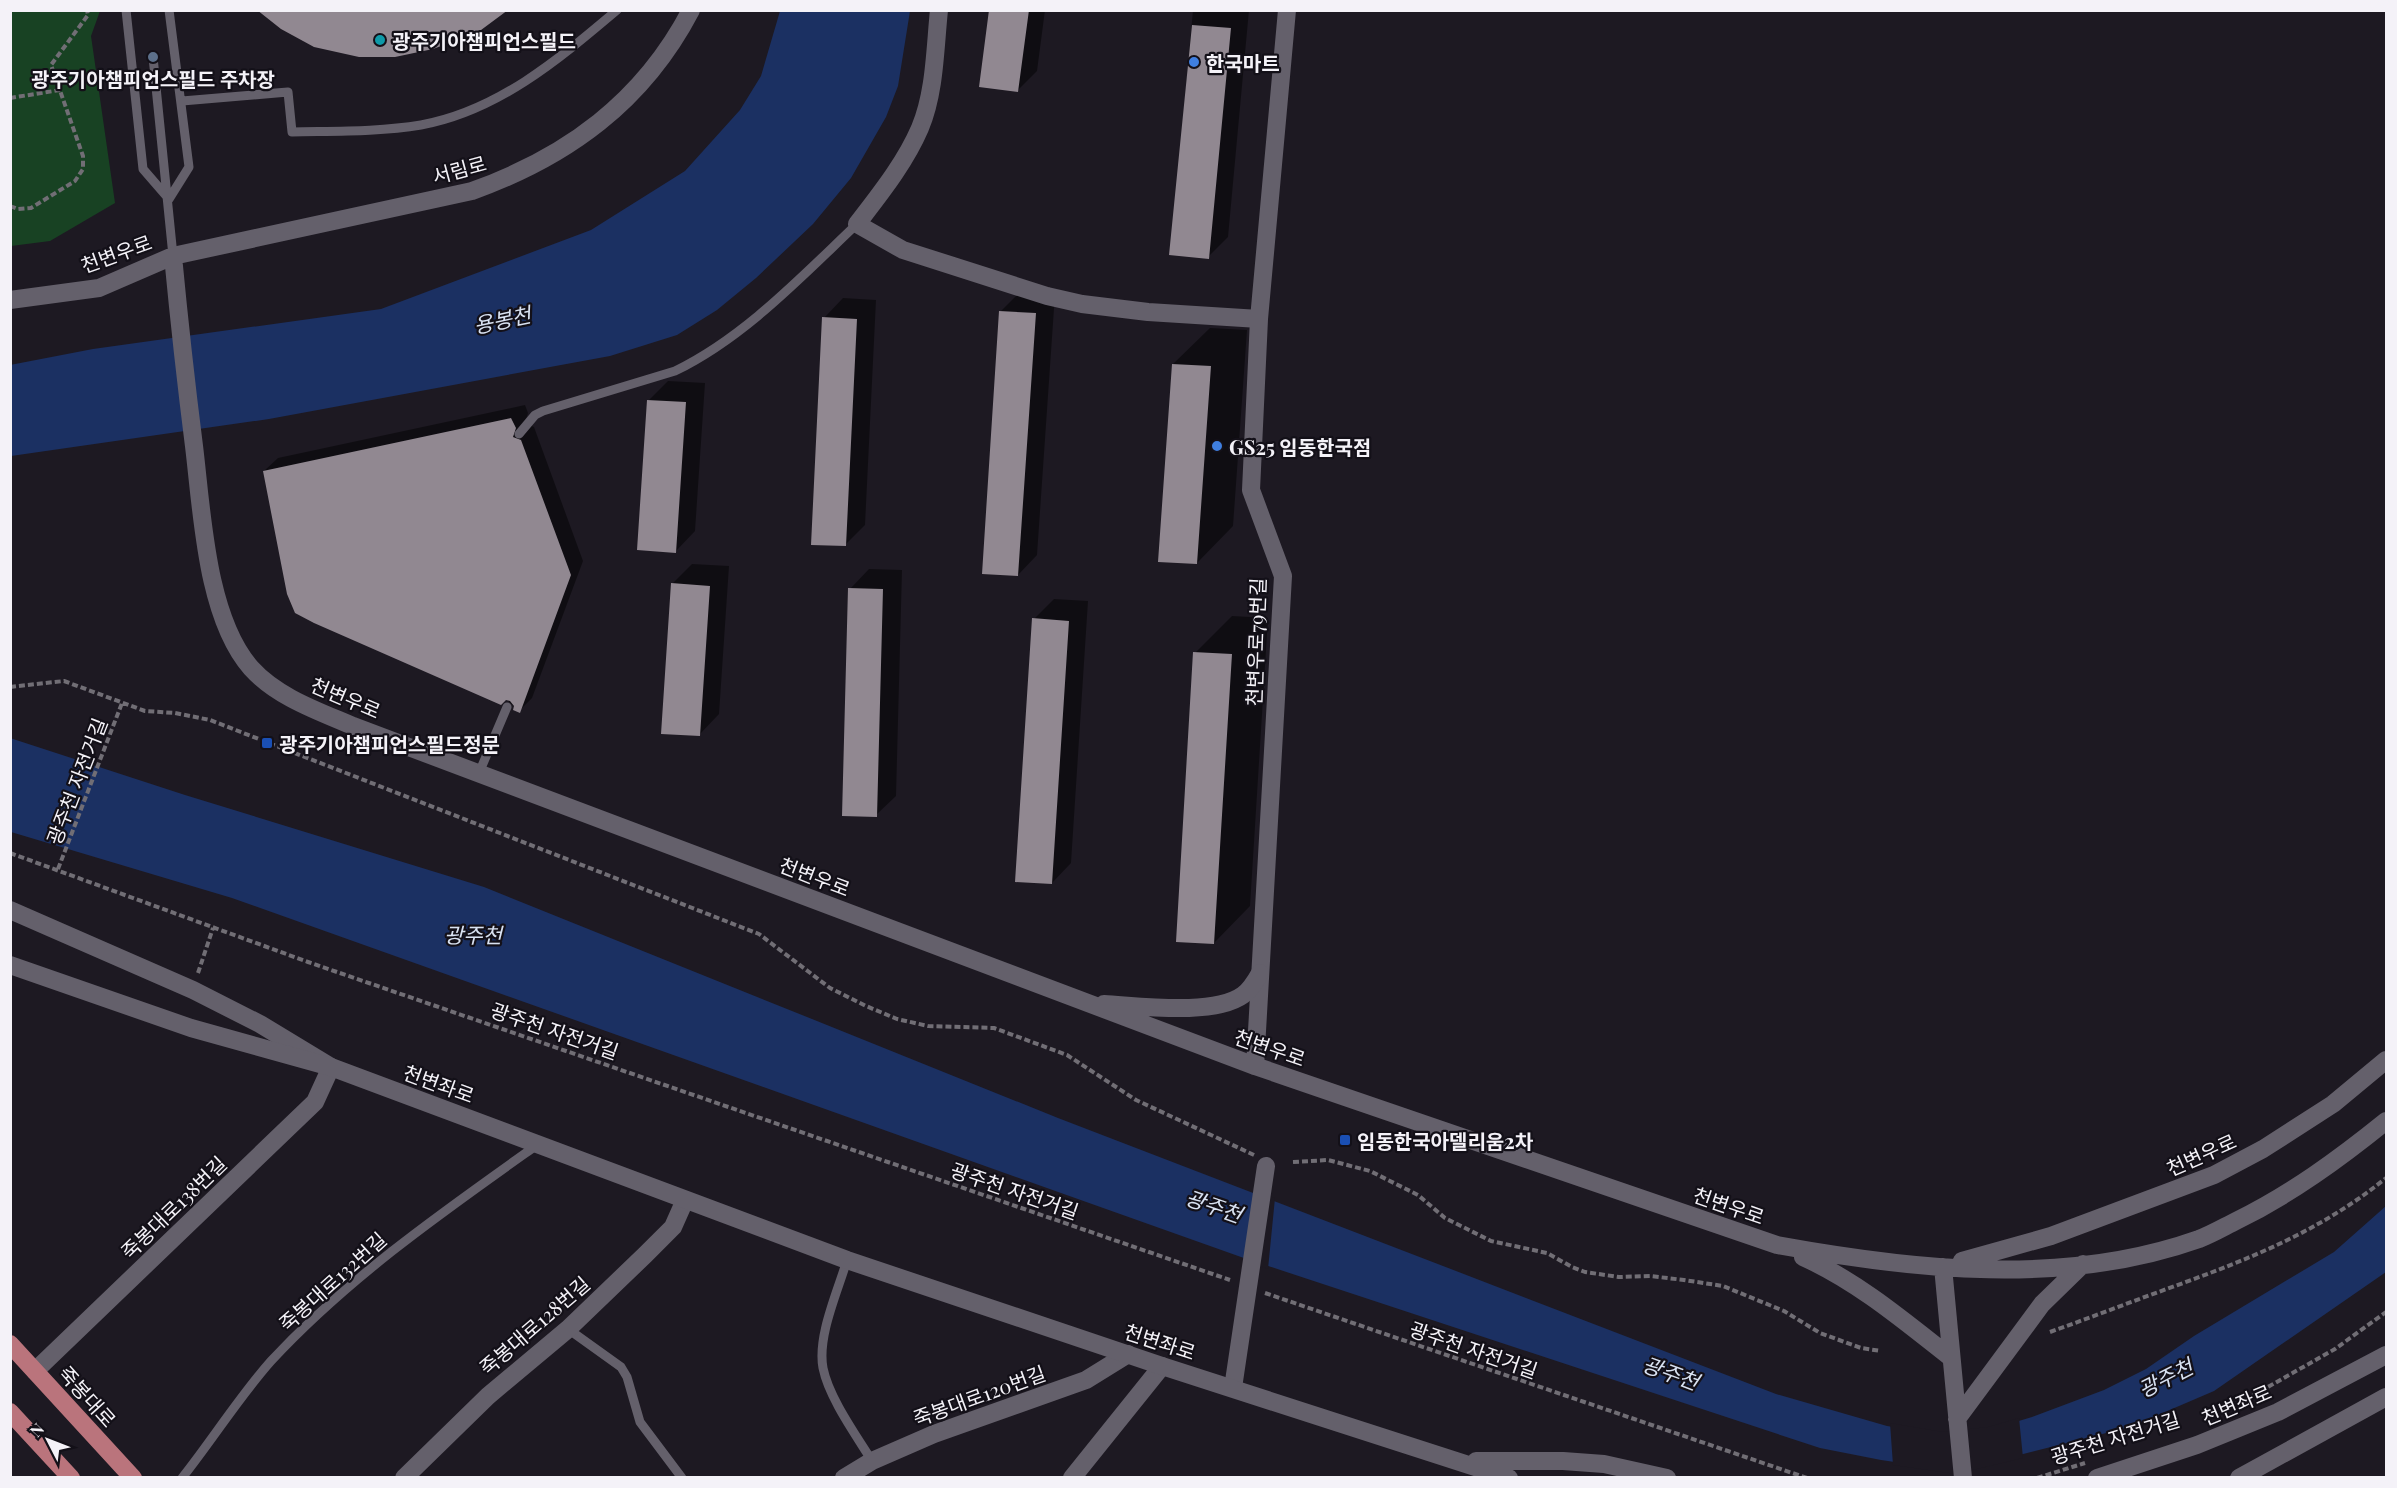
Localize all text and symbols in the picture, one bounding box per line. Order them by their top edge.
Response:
place label: 광주기아챔피언스필드 [392,27,576,54]
marker: 광주기아챔피언스필드 [373,33,387,47]
place label: 한국마트 [1206,49,1280,76]
marker: 광주기아챔피언스필드 주차장 [146,50,160,64]
marker: 한국마트 [1187,55,1201,69]
place label: 광주기아챔피언스필드 주차장 [31,65,275,92]
street label: 서림로 [429,149,489,189]
street label: 천변우로 [77,228,155,278]
water label: 용봉천 [471,299,536,339]
place label: GS25 임동한국점 [1229,433,1371,460]
marker: GS25 임동한국점 [1210,439,1224,453]
street label: 천변우로79번길 [1239,577,1271,707]
street label: 천변우로 [307,670,385,724]
street label: 광주천 자전거길 [39,714,113,848]
place label: 광주기아챔피언스필드정문 [279,730,500,757]
marker: 광주기아챔피언스필드정문 [260,736,274,750]
street label: 천변우로 [776,850,854,902]
water label: 광주천 [444,920,505,948]
street label: 광주천 자전거길 [487,995,623,1065]
street label: 천변우로 [1231,1022,1309,1072]
street label: 천변좌로 [400,1058,478,1108]
place label: 임동한국아델리움2차 [1357,1127,1534,1154]
street label: 천변우로 [2162,1127,2240,1181]
marker: 임동한국아델리움2차 [1338,1133,1352,1147]
street label: 죽봉대로138번길 [114,1150,232,1264]
street label: 광주천 자전거길 [947,1155,1083,1225]
street label: 천변우로 [1690,1180,1768,1230]
water label: 광주천 [1182,1182,1248,1229]
street label: 죽봉대로132번길 [272,1225,392,1337]
street label: 죽봉대로128번길 [473,1270,595,1380]
street label: 광주천 자전거길 [1406,1314,1542,1384]
street label: 천변좌로 [1121,1317,1199,1365]
water label: 광주천 [1639,1349,1706,1396]
water label: 광주천 [2133,1350,2200,1403]
street label: 죽봉대로120번길 [909,1358,1049,1432]
street label: 죽봉대로 [53,1360,123,1432]
street label: 천변좌로 [2197,1377,2275,1431]
street label: 광주천 자전거길 [2047,1405,2183,1469]
north arrow [18,1410,78,1470]
text: N [25,1418,48,1441]

